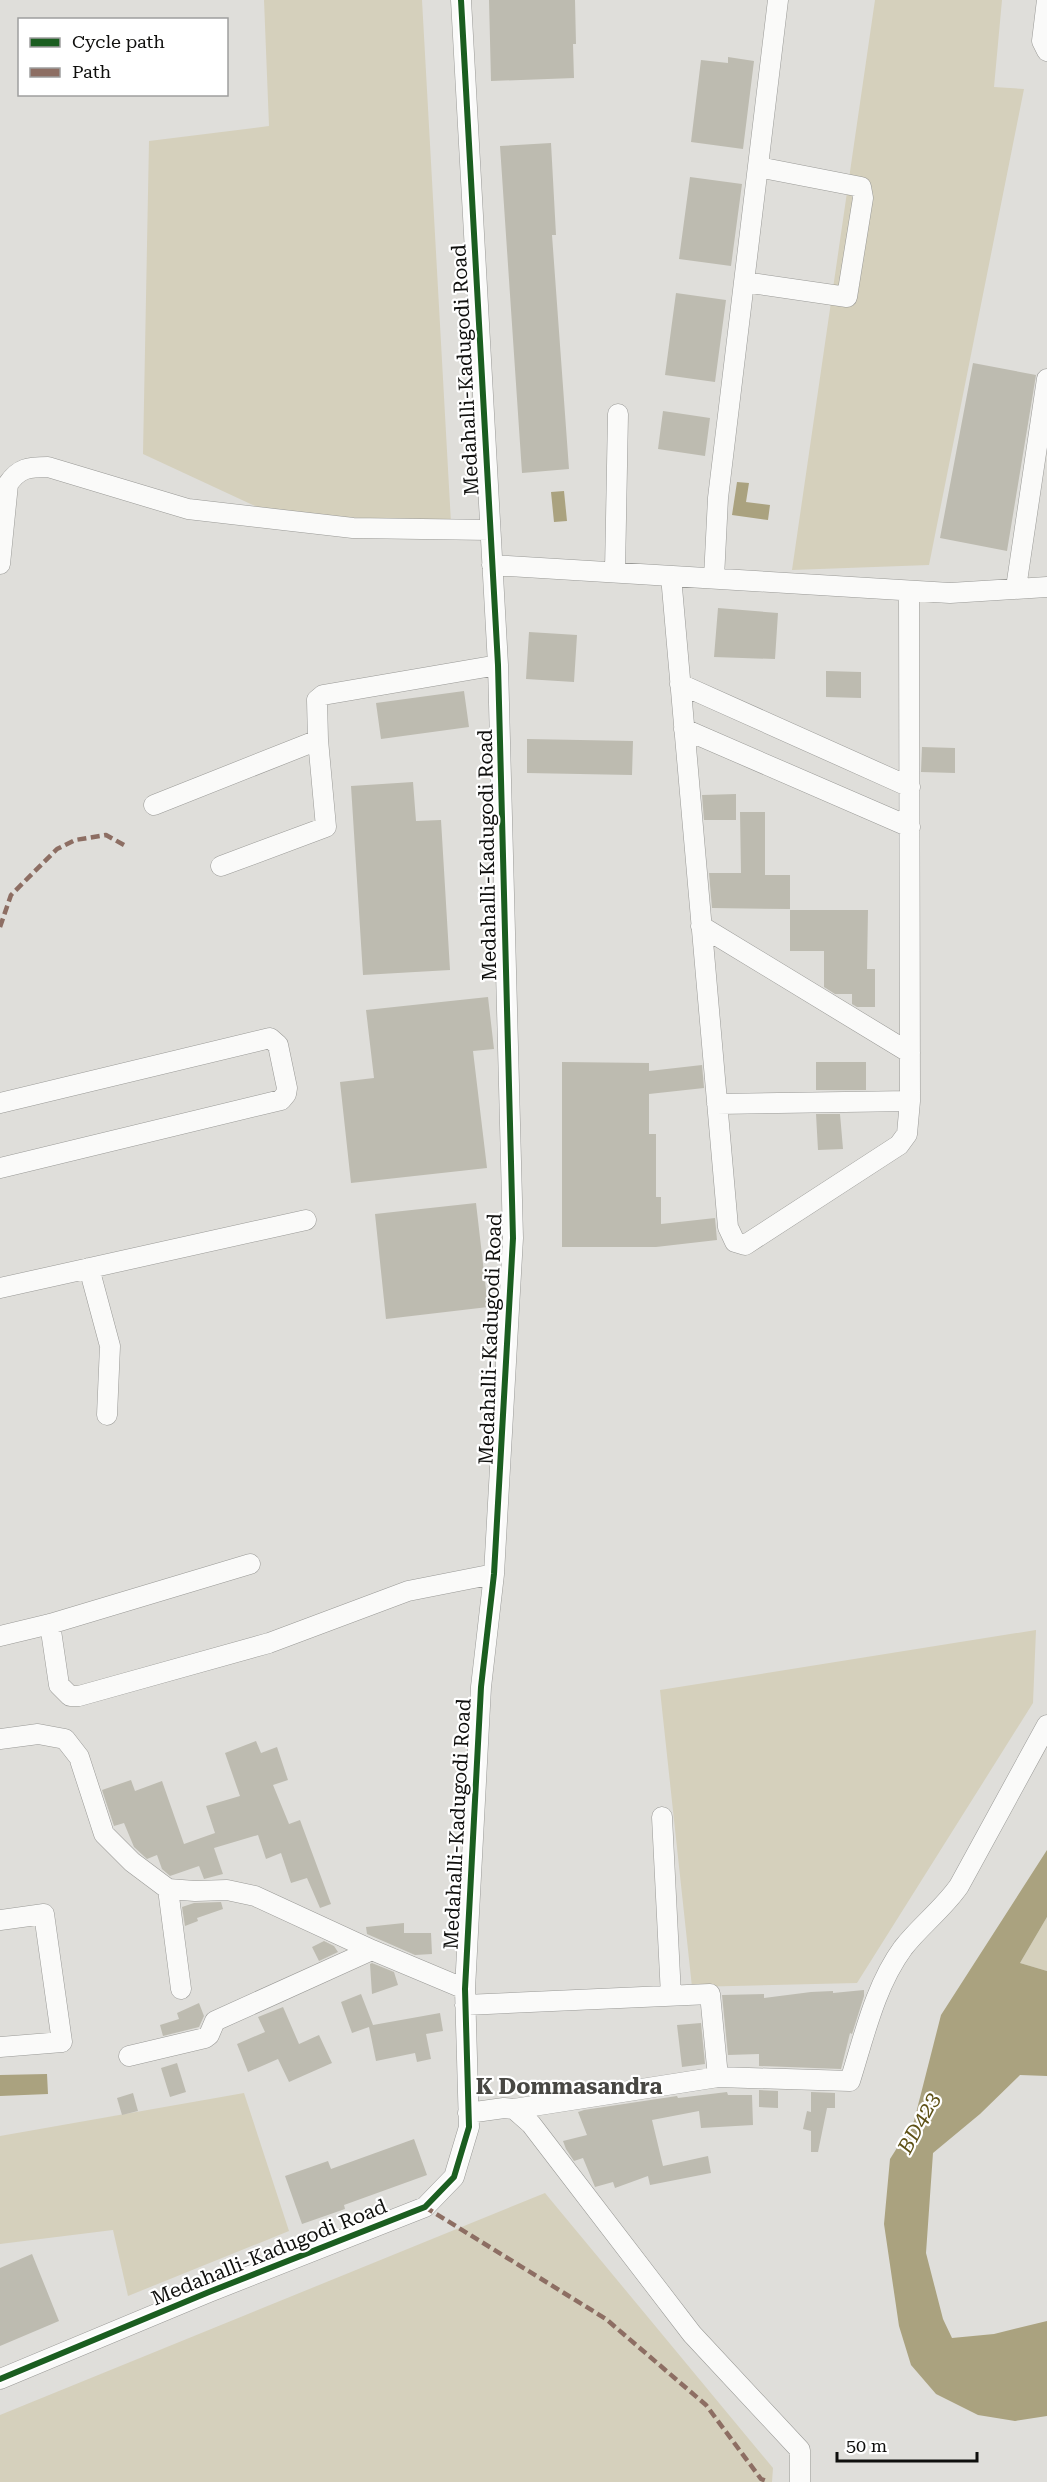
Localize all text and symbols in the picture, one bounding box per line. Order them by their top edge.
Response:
legend [18,18,228,96]
text: Cycle path [72,31,165,52]
text: Path [72,61,111,82]
street label: Medahalli-Kadugodi Road [446,244,484,496]
street label: Medahalli-Kadugodi Road [473,729,501,981]
street label: Medahalli-Kadugodi Road [474,1213,506,1465]
street label: Medahalli-Kadugodi Road [438,1698,476,1950]
district label: K Dommasandra [476,2074,662,2099]
water label: BD423 [893,2088,945,2158]
street label: Medahalli-Kadugodi Road [148,2194,390,2310]
scale bar [837,2425,976,2463]
text: 50 m [846,2435,887,2456]

